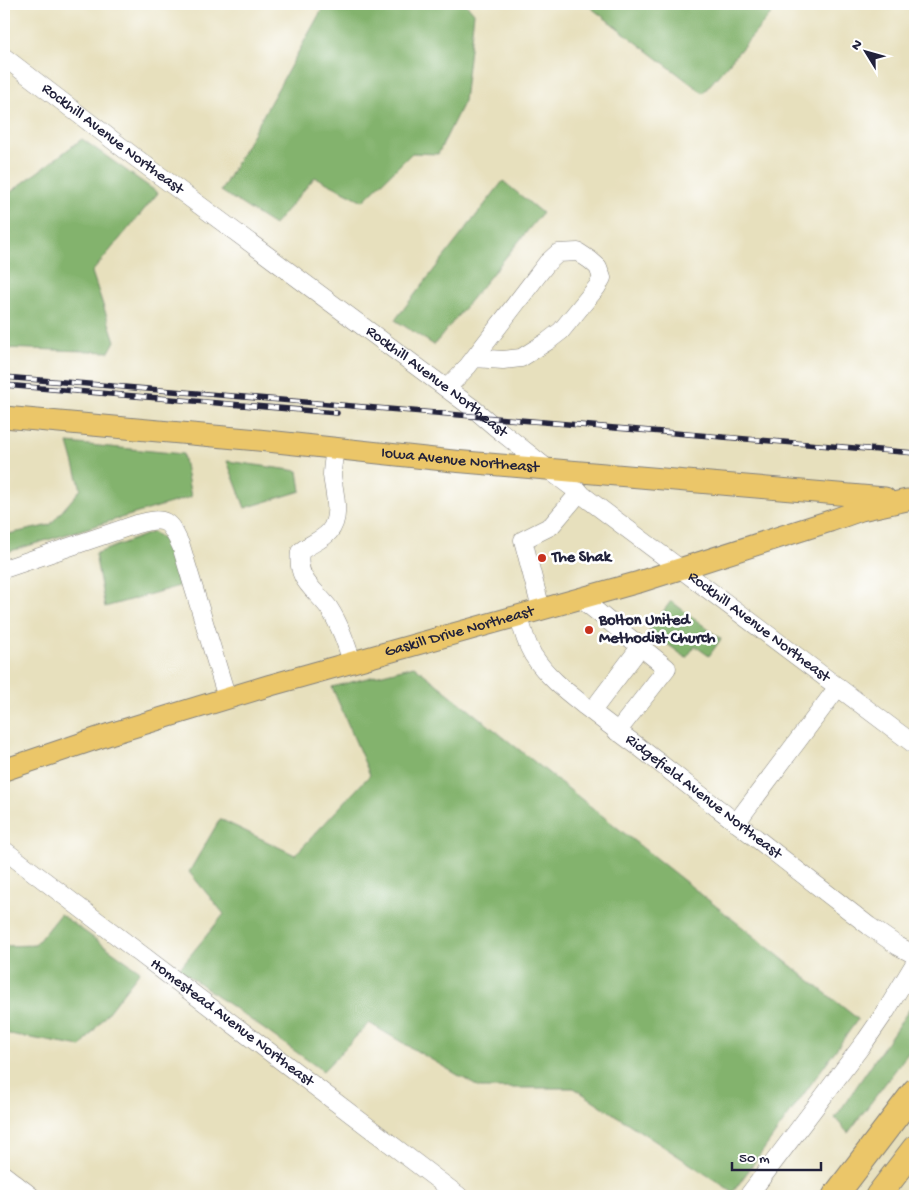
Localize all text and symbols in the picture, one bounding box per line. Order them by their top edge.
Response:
north arrow [842,28,892,78]
text: N [848,37,867,54]
street label: Rockhill Avenue Northeast [37,79,188,200]
street label: Rockhill Avenue Northeast [362,322,512,443]
street label: Iowa Avenue Northeast [380,444,541,478]
place label: The Shak [550,549,613,568]
marker: The Shak [536,552,548,564]
street label: Rockhill Avenue Northeast [684,568,835,688]
street label: Gaskill Drive Northeast [383,602,538,662]
place label: Bolton United Methodist Church [598,612,716,649]
marker: Bolton United Methodist Church [583,624,595,636]
street label: Ridgefield Avenue Northeast [621,730,786,865]
street label: Homestead Avenue Northeast [146,955,319,1092]
scale bar [732,1140,820,1172]
text: 50 m [739,1150,770,1168]

